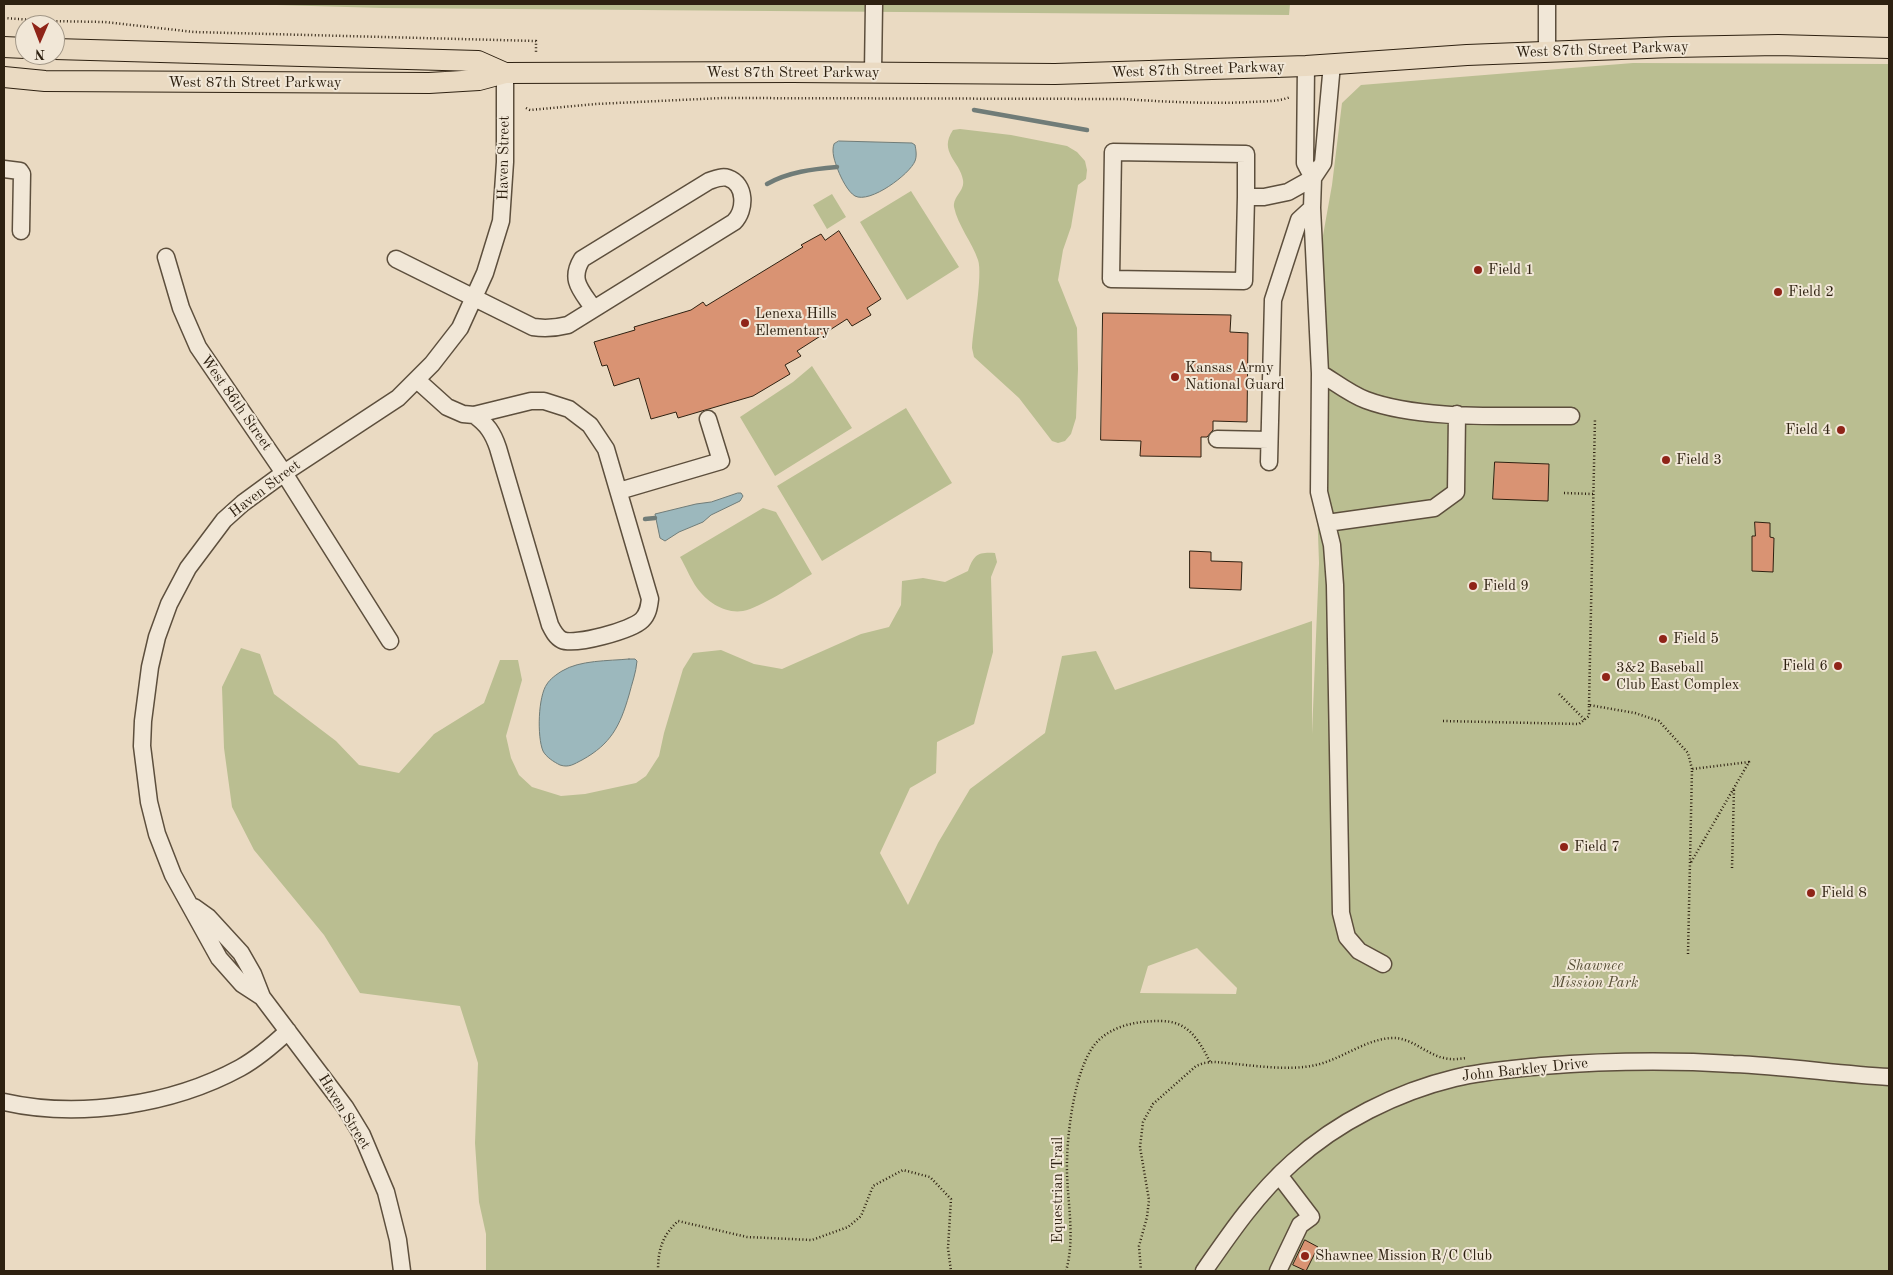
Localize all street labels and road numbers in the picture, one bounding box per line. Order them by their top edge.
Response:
street label: West 87th Street Parkway [1515,38,1689,62]
street label: West 87th Street Parkway [1111,58,1285,82]
street label: West 87th Street Parkway [706,64,880,82]
street label: West 87th Street Parkway [168,74,342,92]
street label: Haven Street [494,115,514,201]
street label: West 86th Street [196,352,276,454]
street label: Haven Street [226,456,304,522]
street label: John Barkley Drive [1461,1054,1589,1086]
street label: Haven Street [314,1071,374,1153]
street label: Equestrian Trail [1049,1137,1067,1243]

